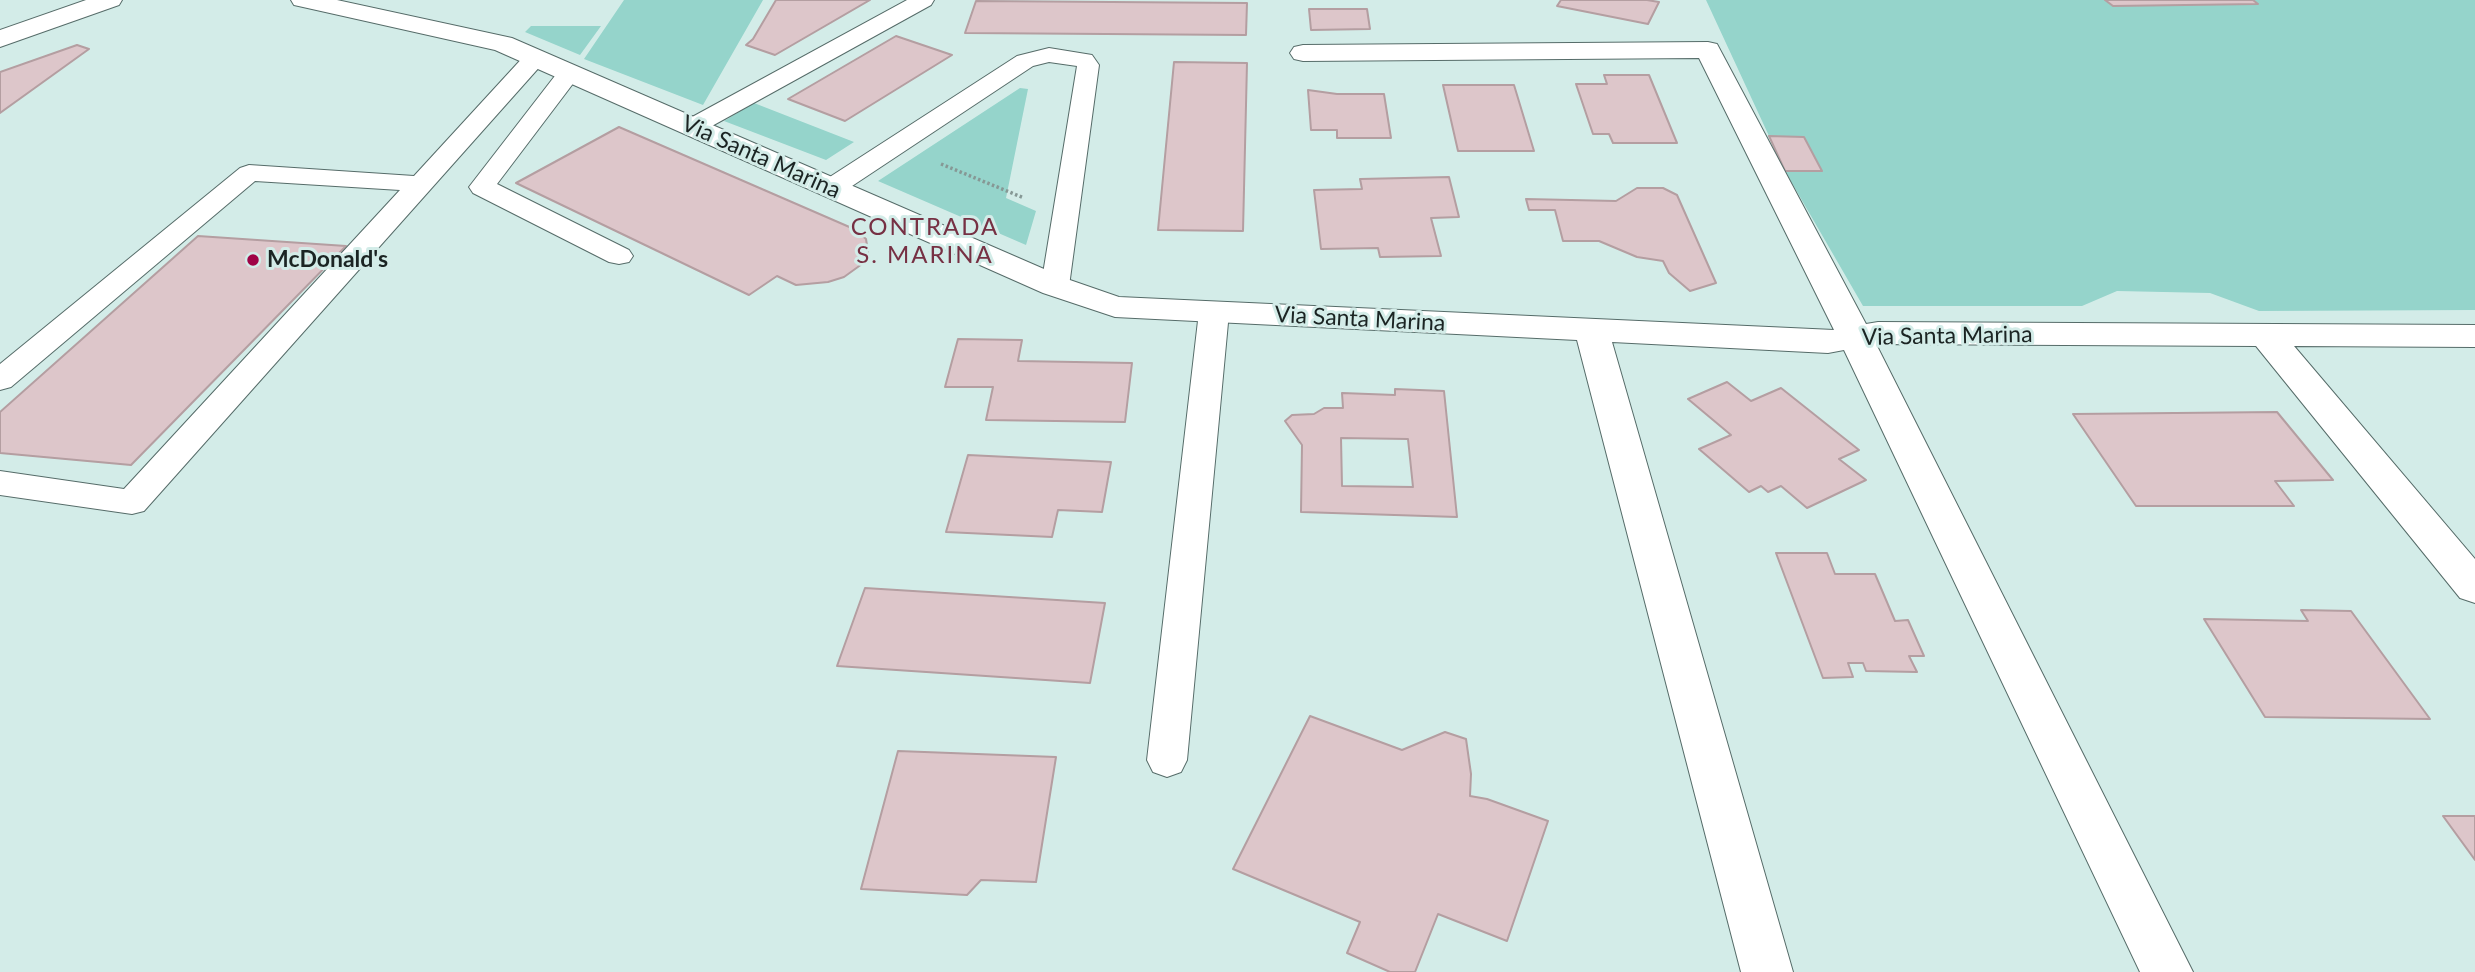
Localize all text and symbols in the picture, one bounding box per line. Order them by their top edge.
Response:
street label: Via Santa Marina [677,110,845,204]
district label: CONTRADA S. MARINA [852,213,998,269]
place label: McDonald's [267,246,388,274]
marker: McDonald's [245,252,261,268]
street label: Via Santa Marina [1274,301,1446,337]
street label: Via Santa Marina [1861,321,2033,351]

